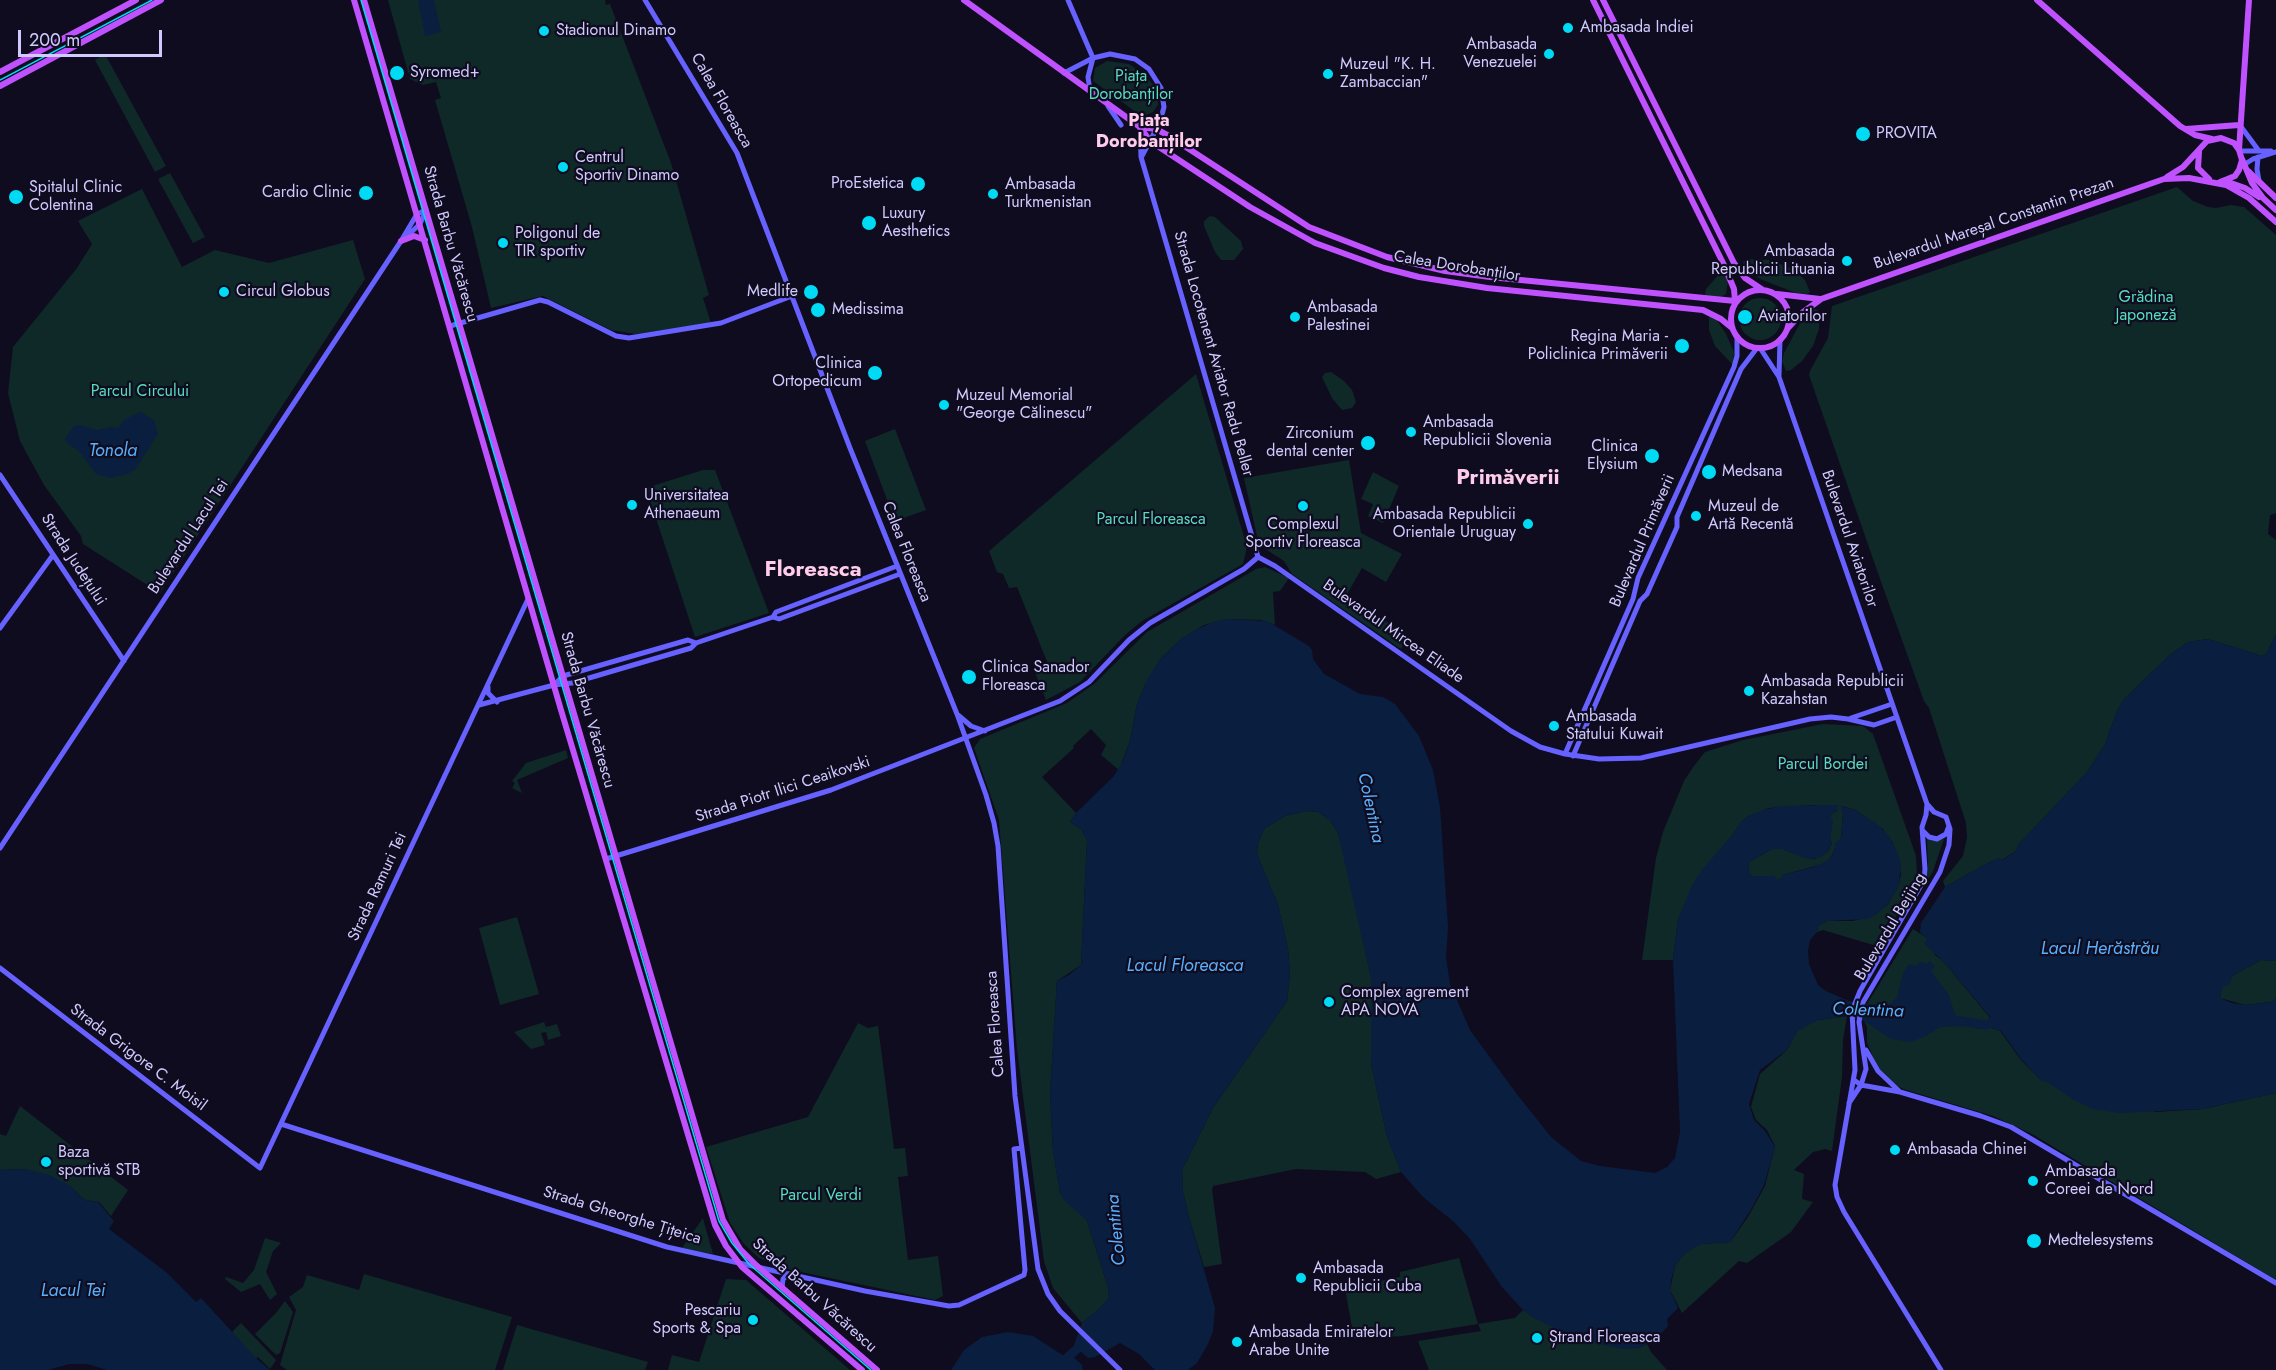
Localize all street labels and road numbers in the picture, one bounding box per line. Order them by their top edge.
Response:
street label: Calea Floreasca [686,50,756,152]
street label: Strada Barbu Văcărescu [419,164,481,324]
street label: Bulevardul Mareșal Constantin Prezan [1871,174,2117,274]
street label: Strada Locotenent Aviator Radu Beller [1169,229,1257,479]
street label: Calea Dorobanților [1392,248,1522,286]
street label: Bulevardul Aviatorilor [1816,468,1882,610]
street label: Bulevardul Primăverii [1606,472,1680,610]
street label: Bulevardul Lacul Tei [145,476,233,598]
street label: Calea Floreasca [877,499,935,605]
street label: Strada Județului [36,511,110,609]
street label: Bulevardul Mircea Eliade [1319,576,1467,688]
street label: Strada Barbu Văcărescu [556,630,618,790]
street label: Strada Piotr Ilici Ceaikovski [693,753,873,827]
street label: Strada Ramuri Tei [344,830,412,944]
street label: Bulevardul Beijing [1851,870,1931,984]
street label: Calea Floreasca [983,970,1009,1078]
street label: Strada Grigore C. Moisil [66,1000,210,1116]
street label: Strada Gheorghe Țițeica [541,1183,703,1249]
street label: Strada Barbu Văcărescu [748,1235,880,1357]

